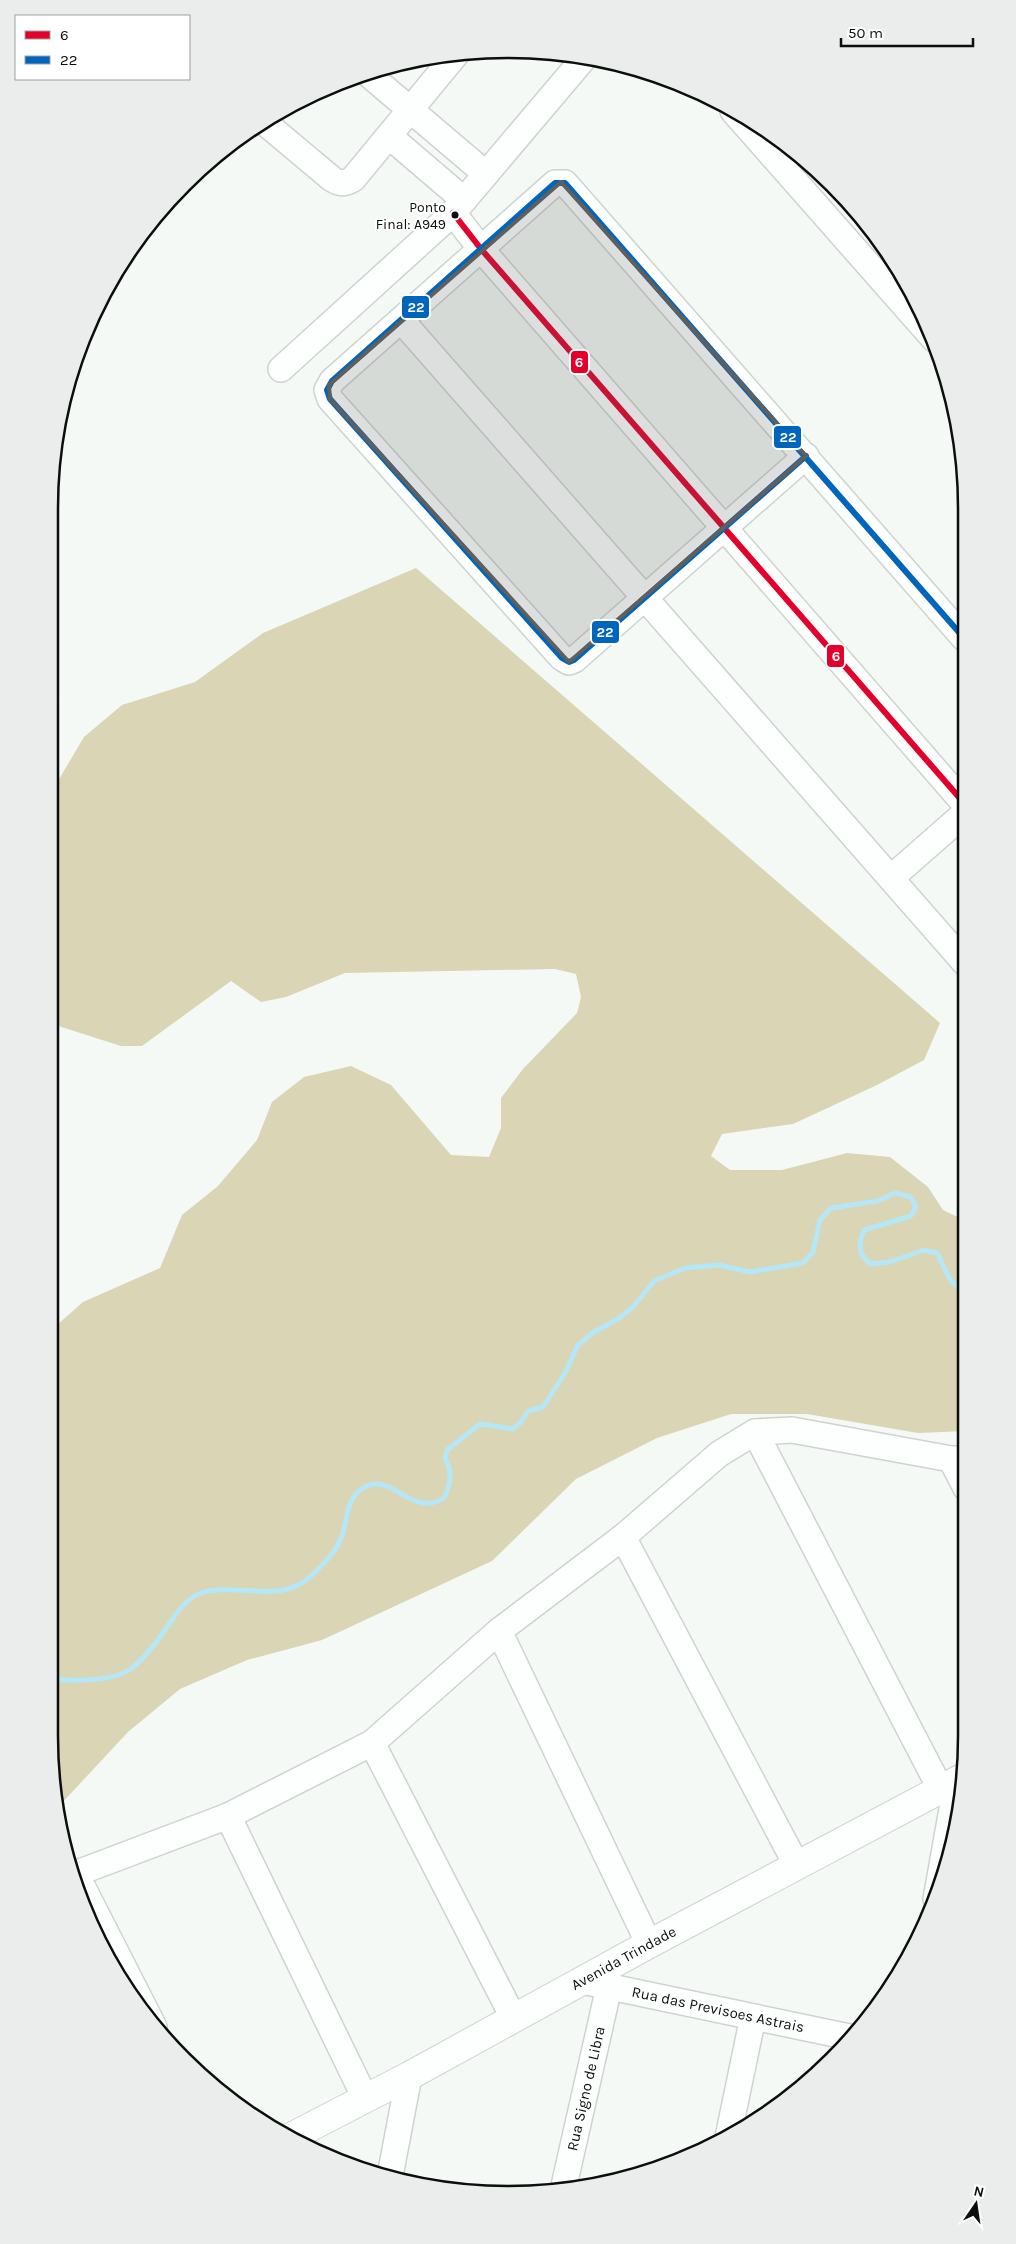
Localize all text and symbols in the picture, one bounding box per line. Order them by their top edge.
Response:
legend [15,15,190,80]
scale bar [841,15,974,47]
text: 50 m [848,24,883,42]
text: 6 [60,26,69,44]
text: 22 [60,51,77,69]
place label: Ponto Final: A949 [376,199,446,233]
marker: Ponto Final: A949 [450,210,460,220]
line badge: 22 [401,295,430,319]
text: 22 [408,299,424,316]
line badge: 6 [570,350,589,374]
text: 6 [575,354,583,371]
line badge: 22 [773,425,802,449]
text: 22 [780,429,796,446]
line badge: 22 [591,620,620,644]
text: 22 [597,624,613,641]
line badge: 6 [826,644,845,668]
text: 6 [832,648,840,665]
street label: Avenida Trindade [568,1922,679,1994]
street label: Rua das Previsoes Astrais [630,1983,806,2036]
street label: Rua Signo de Libra [563,2025,609,2153]
north arrow [951,2179,1001,2229]
text: N [972,2182,986,2201]

